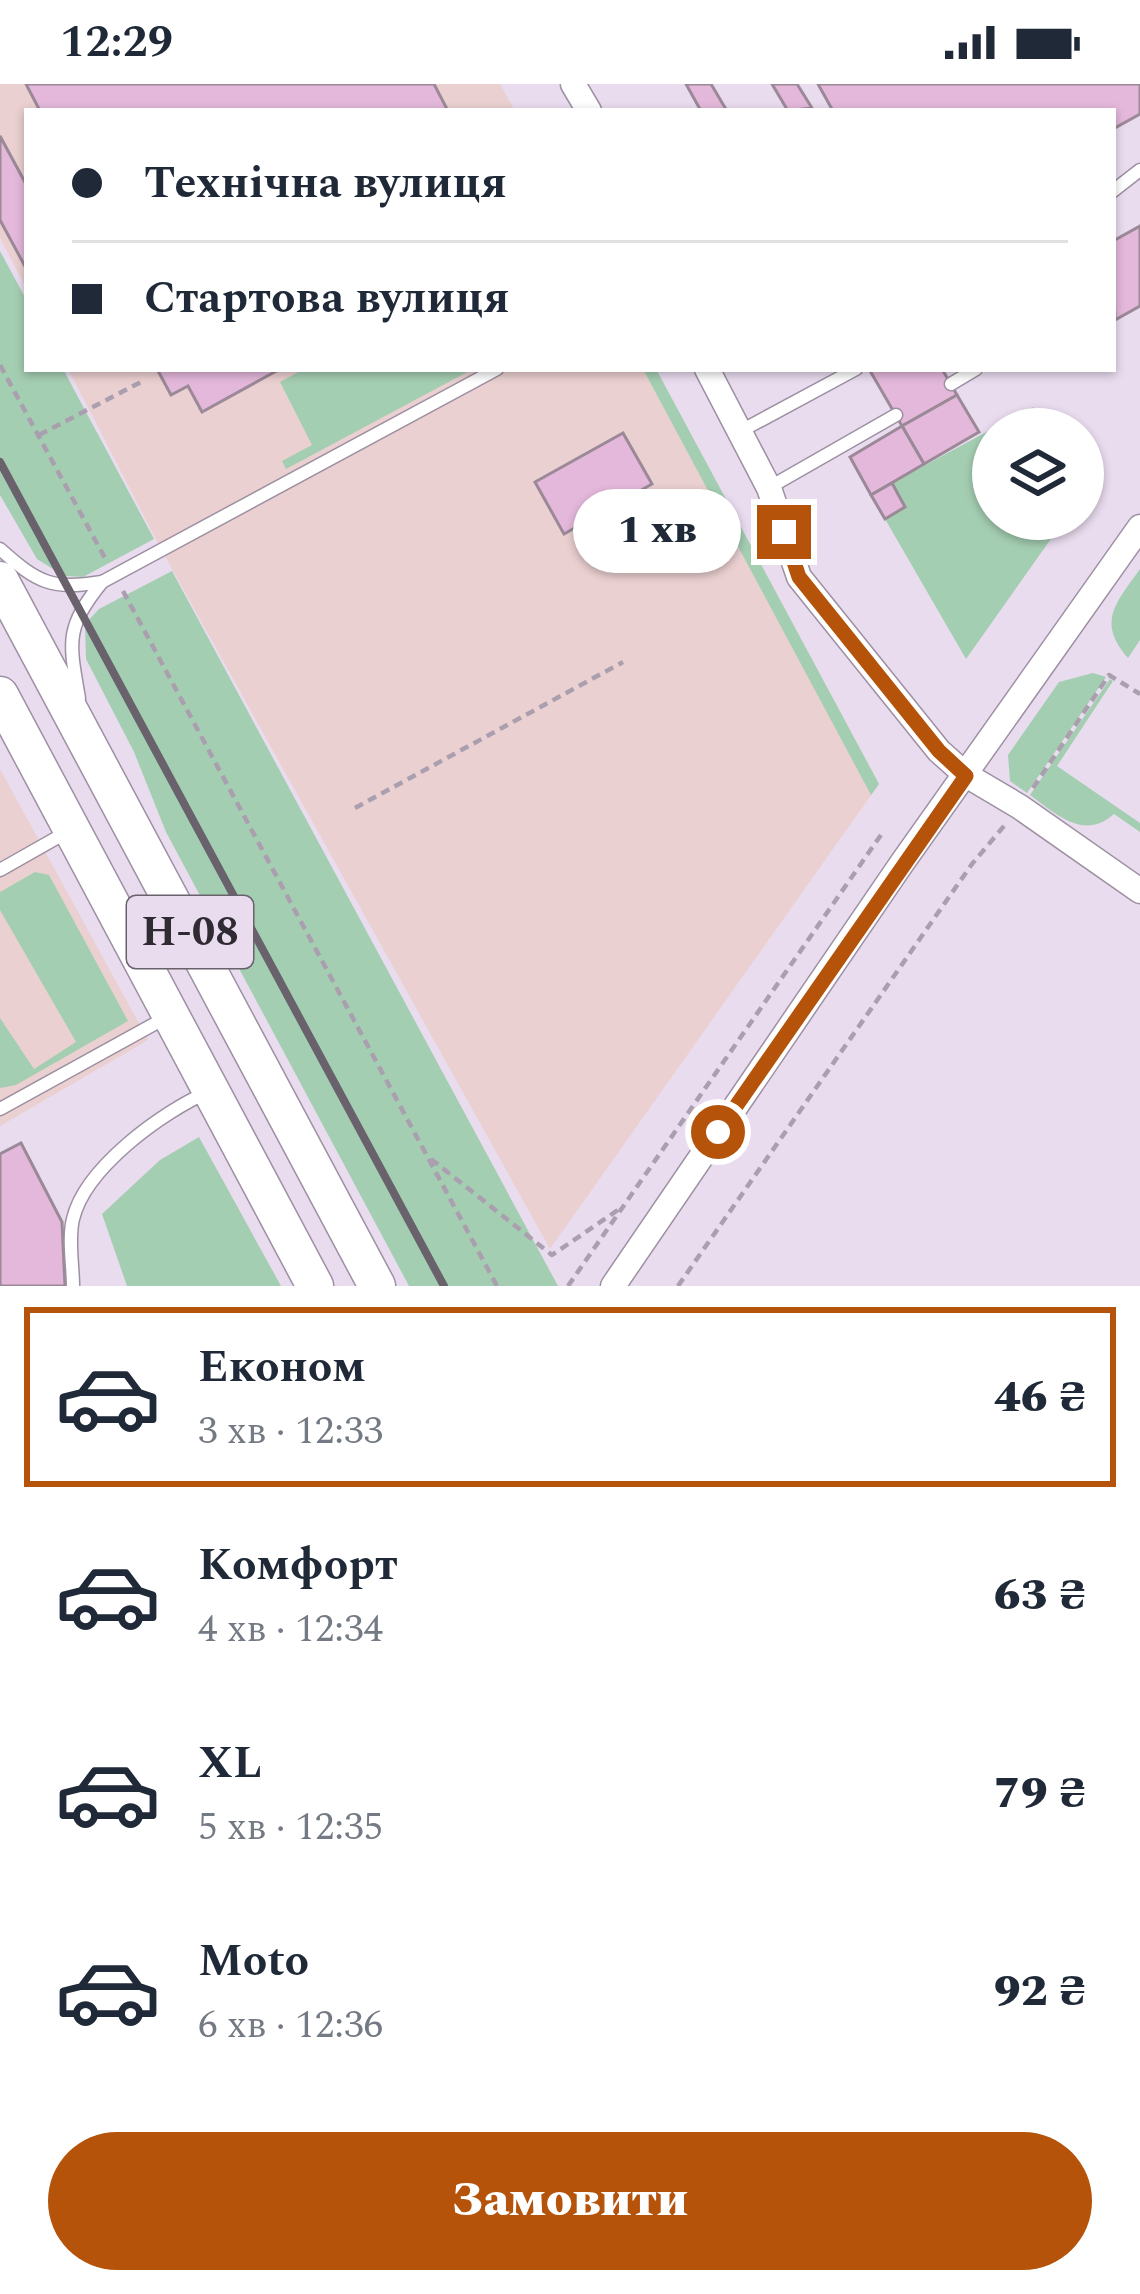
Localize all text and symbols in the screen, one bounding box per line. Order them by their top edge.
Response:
text: 12:29 [60,8,173,77]
text: Технічна вулиця [144,149,507,218]
text: Стартова вулиця [144,264,509,333]
map controls [972,408,1104,540]
button: layers [972,408,1104,540]
callout: 1 хв [574,490,742,574]
text: 1 хв [618,501,696,560]
route end [757,505,811,559]
road number: Н-08 [127,896,253,968]
route start [691,1105,745,1159]
text: Економ [198,1333,366,1402]
icon: car [54,1343,162,1451]
text: 46 ₴ [994,1363,1086,1432]
text: 3 хв · 12:33 [198,1402,383,1461]
text: Комфорт [198,1531,398,1600]
icon: car [54,1541,162,1649]
text: 63 ₴ [994,1561,1086,1630]
text: 4 хв · 12:34 [198,1600,383,1659]
text: XL [198,1729,262,1798]
icon: car [54,1739,162,1847]
text: 79 ₴ [994,1759,1086,1828]
text: 5 хв · 12:35 [198,1798,383,1857]
text: Moto [198,1927,309,1996]
icon: car [54,1937,162,2045]
text: 92 ₴ [994,1957,1086,2026]
text: 6 хв · 12:36 [198,1996,383,2055]
button: Замовити [48,2132,1092,2270]

